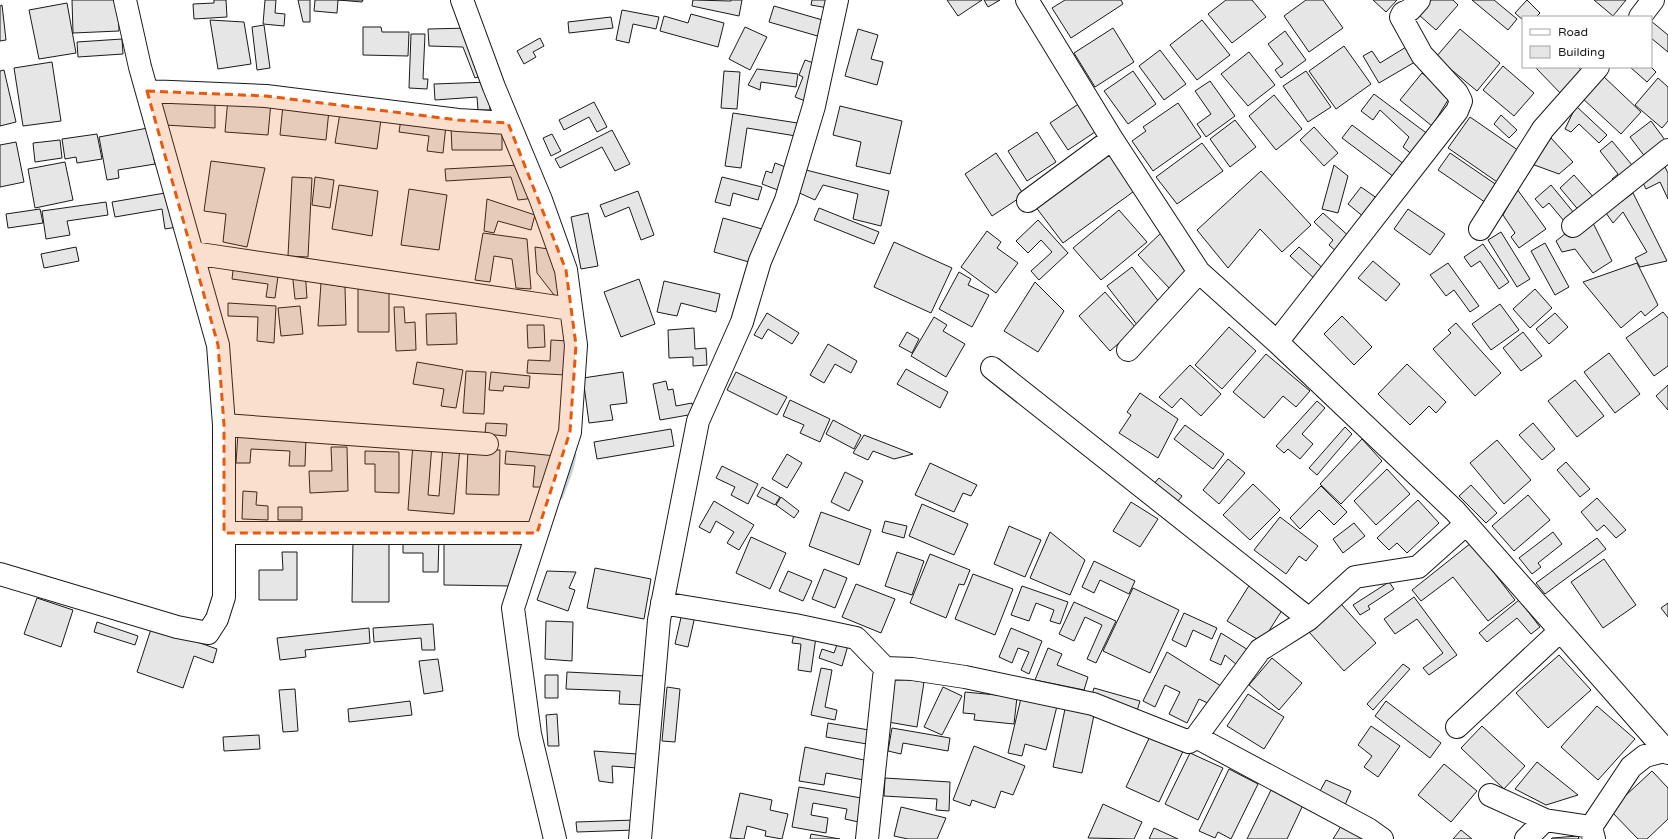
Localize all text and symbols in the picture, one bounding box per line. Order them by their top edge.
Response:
legend [1522,16,1652,68]
text: Road [1558,25,1588,39]
text: Building [1558,45,1605,59]

